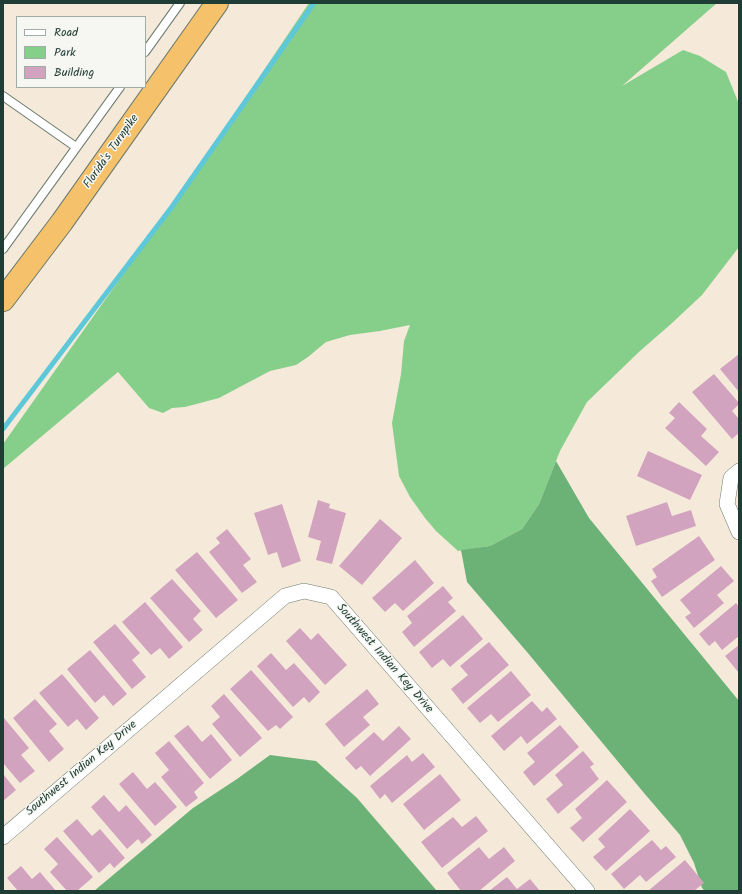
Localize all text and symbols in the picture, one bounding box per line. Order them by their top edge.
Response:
legend [16,16,146,88]
text: Road [54,23,78,42]
text: Park [54,43,76,62]
text: Building [54,63,94,82]
street label: Florida's Turnpike [81,112,143,192]
street label: Southwest Indian Key Drive [332,601,436,717]
street label: Southwest Indian Key Drive [24,718,140,820]

